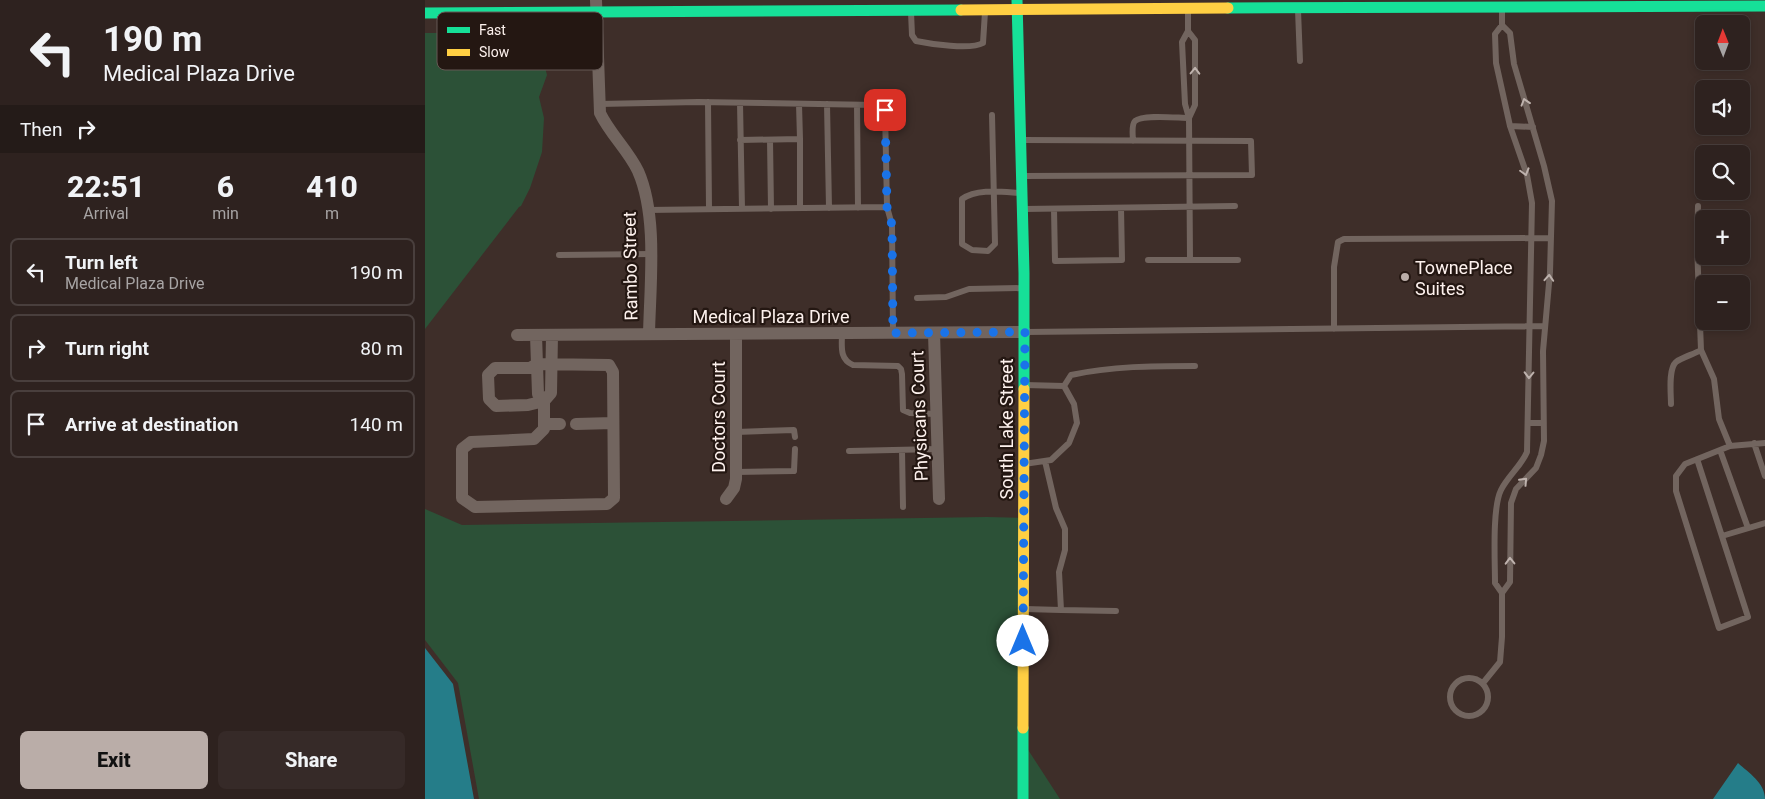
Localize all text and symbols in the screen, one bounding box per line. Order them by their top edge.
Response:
legend [437,12,603,70]
north arrow [1695,15,1750,70]
map controls [1695,15,1750,330]
text: 190 m [103,19,202,60]
icon: left [20,20,85,85]
text: Fast [479,22,506,38]
text: Slow [479,44,510,60]
text: Medical Plaza Drive [103,61,295,86]
one-way arrow [1190,67,1200,74]
button: sound [1695,80,1750,135]
pin [864,89,906,131]
icon: arrive [871,96,899,124]
one-way arrow [1521,98,1531,106]
icon: right [72,115,100,143]
text: Then [20,118,62,141]
button: search [1695,145,1750,200]
one-way arrow [1520,167,1530,176]
text: 22:51 [67,169,145,204]
text: 6 [217,169,234,204]
text: 410 [306,169,358,204]
text: Arrival [83,204,129,223]
text: min [212,204,239,223]
text: m [325,204,339,223]
button: + [1695,210,1750,265]
street label: Rambo Street [619,211,641,321]
text: Turn left [65,251,138,274]
place label: TownePlace Suites [1415,257,1513,299]
icon: left [22,258,50,286]
text: 190 m [350,261,403,284]
marker: TownePlace Suites [1399,271,1411,283]
text: Medical Plaza Drive [65,274,205,293]
one-way arrow [1543,274,1554,282]
button: − [1695,275,1750,330]
street label: Medical Plaza Drive [693,306,850,327]
icon: right [22,334,50,362]
text: Turn right [65,337,149,360]
text: 80 m [360,337,403,360]
street label: Physicans Court [906,350,932,482]
street label: South Lake Street [996,358,1017,500]
street label: Doctors Court [708,361,729,473]
one-way arrow [1524,371,1534,379]
icon: arrive [22,410,50,438]
text: Arrive at destination [65,413,238,436]
text: 140 m [350,413,403,436]
one-way arrow [1518,478,1527,487]
one-way arrow [1505,557,1515,564]
position arrow [996,614,1048,666]
button: Exit [20,731,208,789]
button: Share [218,731,405,789]

